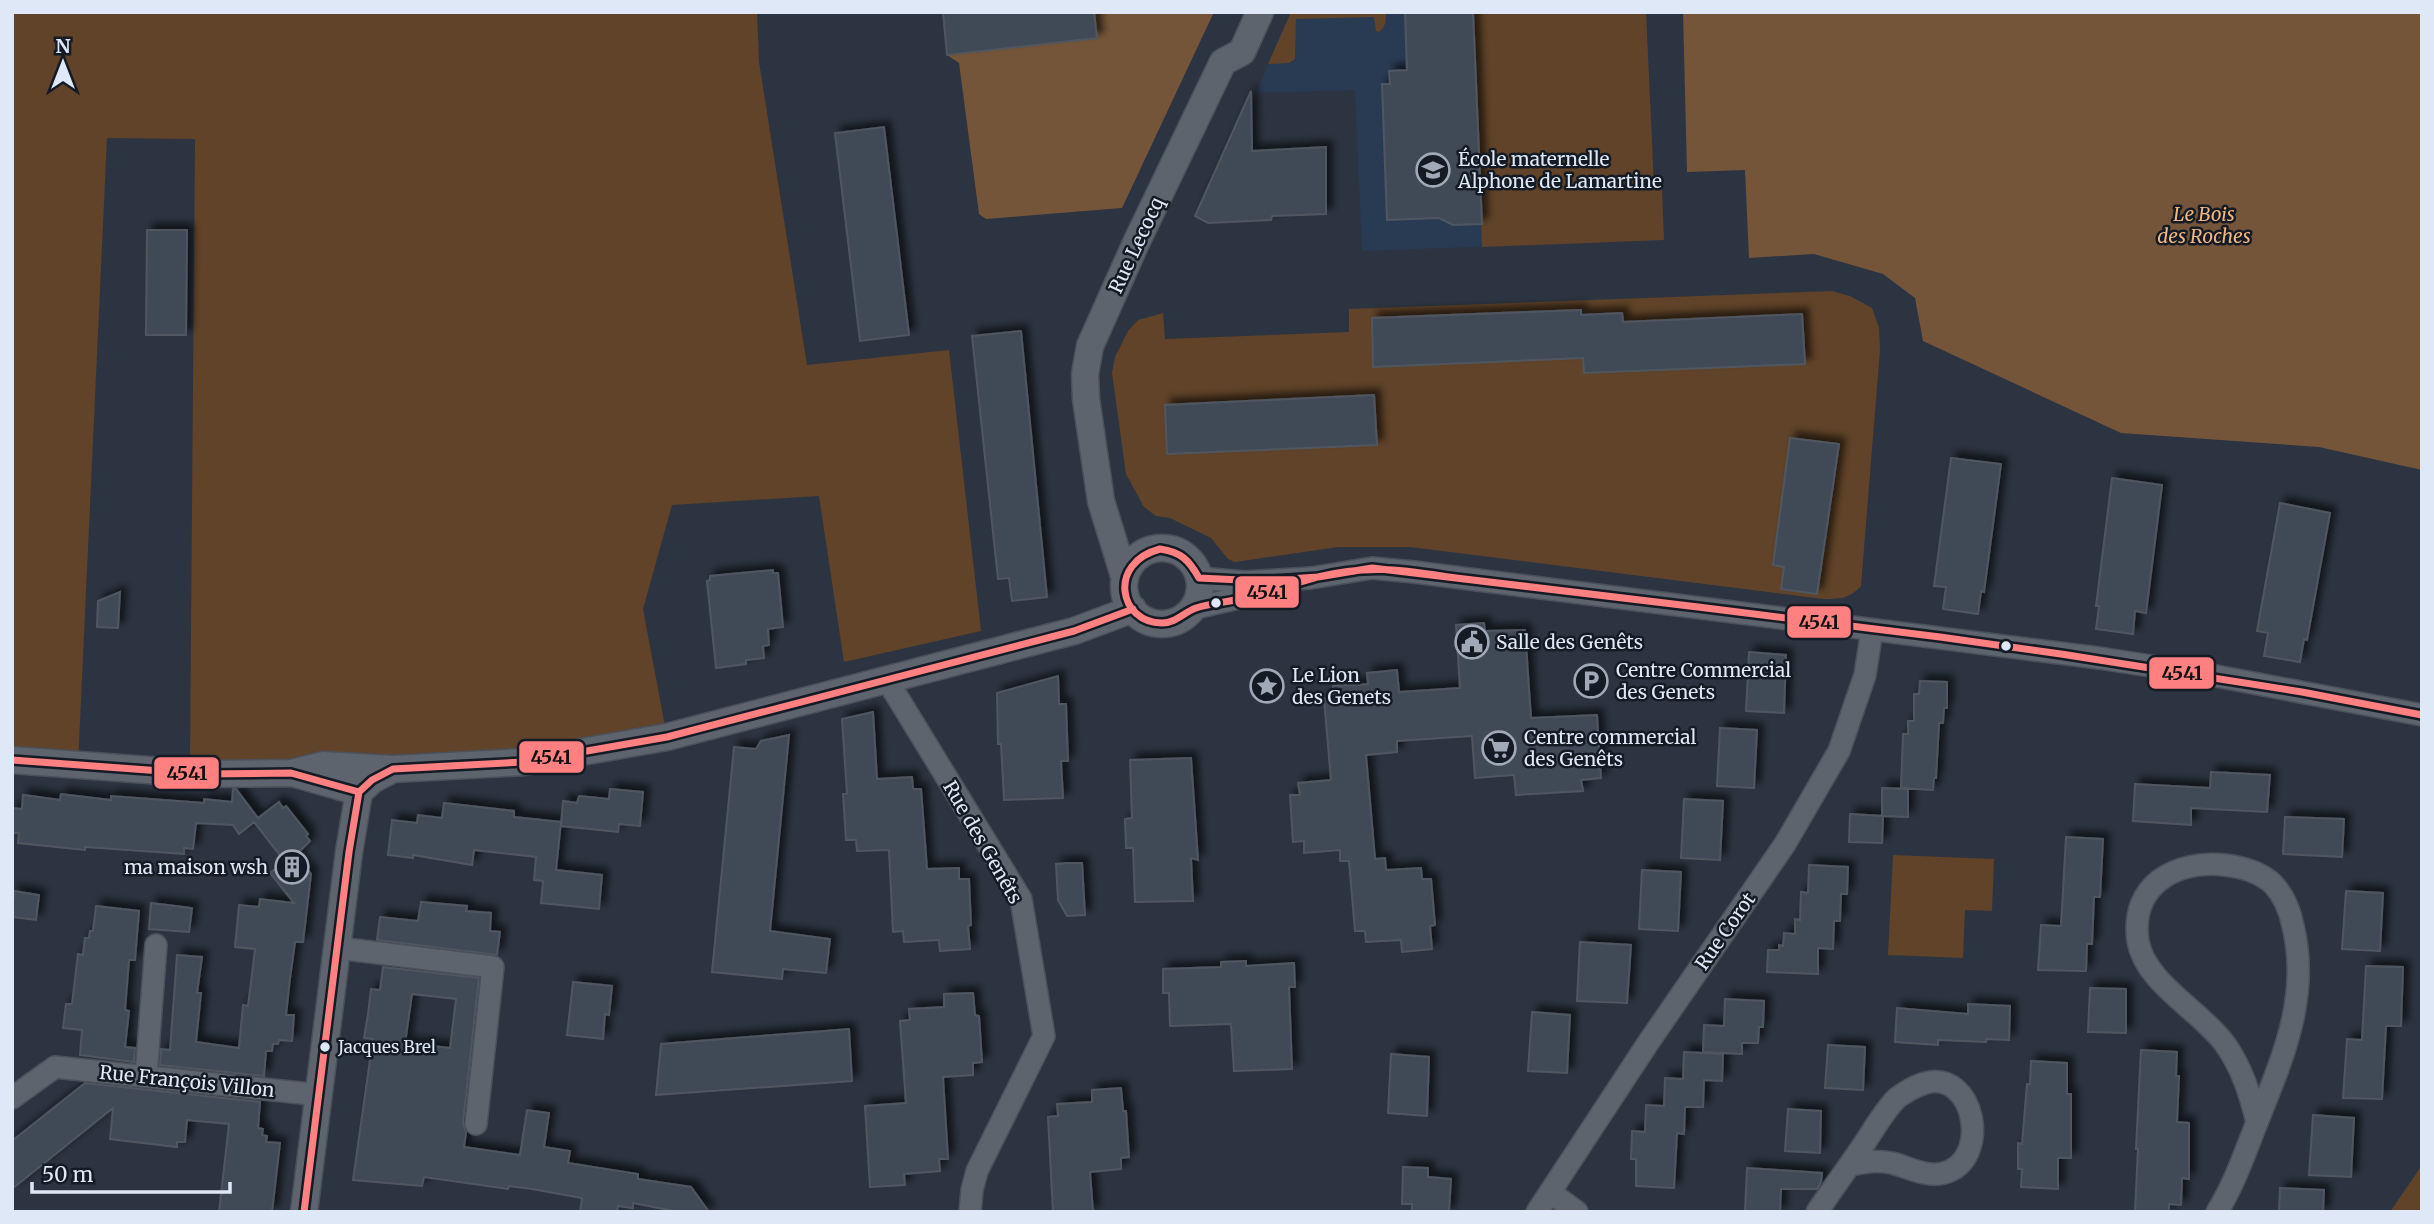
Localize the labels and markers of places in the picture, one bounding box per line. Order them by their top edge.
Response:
place label: École maternelle Alphone de Lamartine [1457,147,1662,193]
school or university icon: École maternelle Alphone de Lamartine [1414,151,1452,189]
unlabelled marker [1209,596,1223,610]
public building icon: Salle des Genêts [1453,623,1491,661]
place label: Salle des Genêts [1496,630,1643,654]
unlabelled marker [1999,639,2013,653]
place label: Centre Commercial des Genets [1616,658,1791,704]
parking icon: Centre Commercial des Genets [1572,662,1610,700]
place label: Le Lion des Genets [1292,663,1391,709]
place icon: Le Lion des Genets [1248,667,1286,705]
place label: Centre commercial des Genêts [1524,725,1697,771]
supermarket icon: Centre commercial des Genêts [1480,729,1518,767]
building icon: ma maison wsh [273,848,311,886]
place label: ma maison wsh [124,855,268,879]
place label: Jacques Brel [337,1036,436,1058]
marker: Jacques Brel [318,1040,332,1054]

